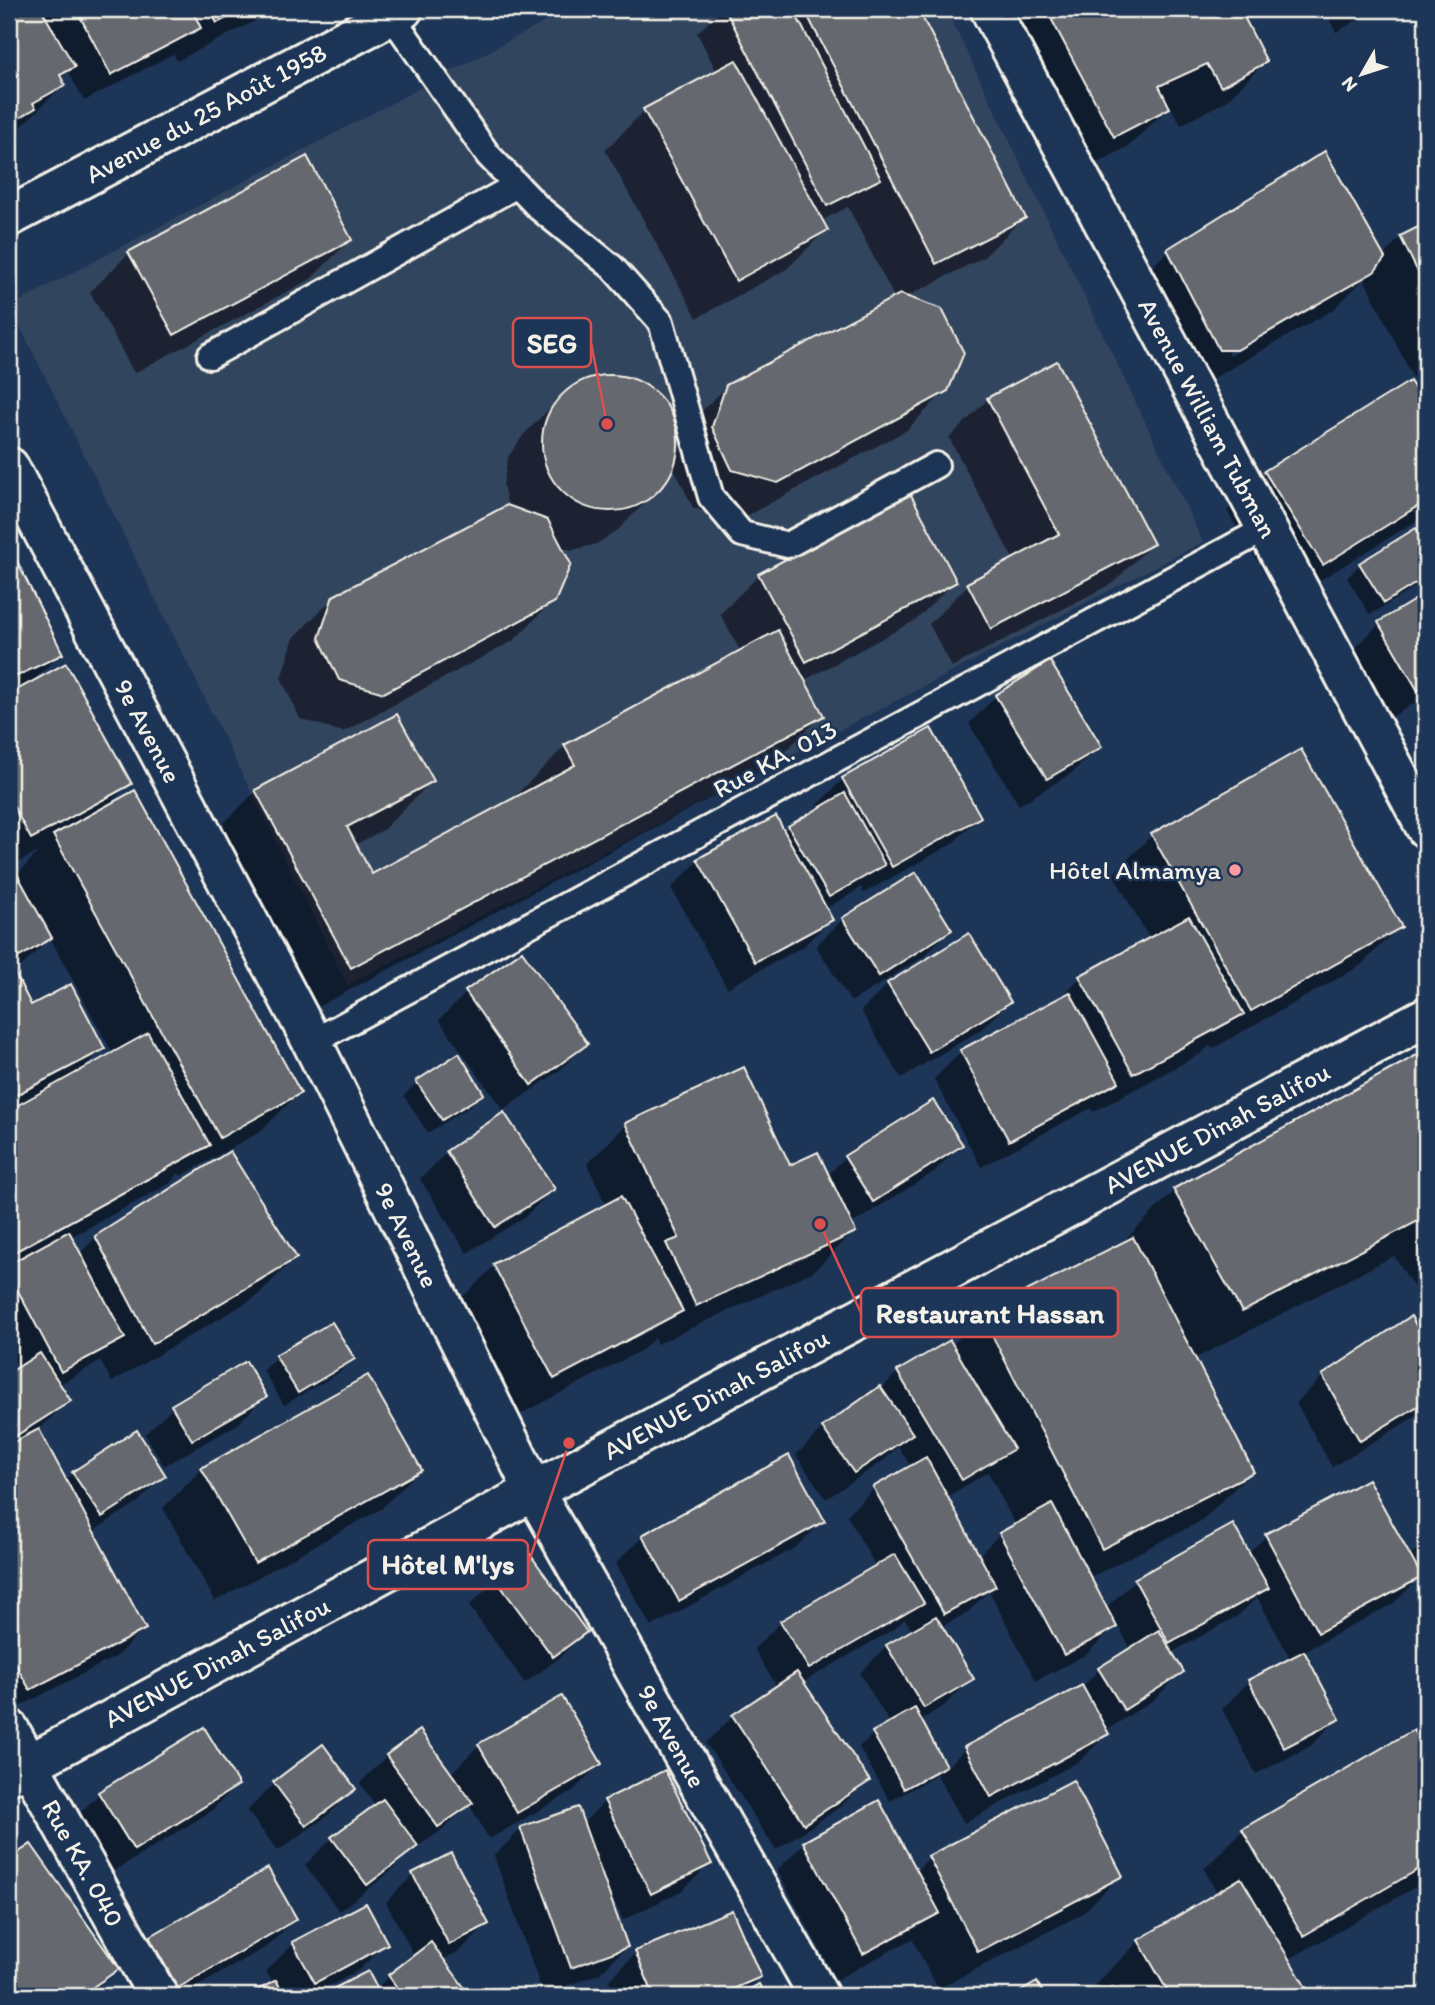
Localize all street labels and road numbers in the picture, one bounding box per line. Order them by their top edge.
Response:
street label: Avenue du 25 Août 1958 [80,36,332,190]
street label: Avenue William Tubman [1131,293,1285,543]
street label: 9e Avenue [107,673,189,789]
street label: Rue KA. 013 [708,713,842,805]
street label: AVENUE Dinah Salifou [1099,1055,1335,1201]
street label: 9e Avenue [368,1177,446,1293]
street label: AVENUE Dinah Salifou [598,1321,834,1467]
street label: AVENUE Dinah Salifou [99,1589,335,1735]
street label: 9e Avenue [631,1679,713,1793]
street label: Rue KA. 040 [35,1794,131,1932]

